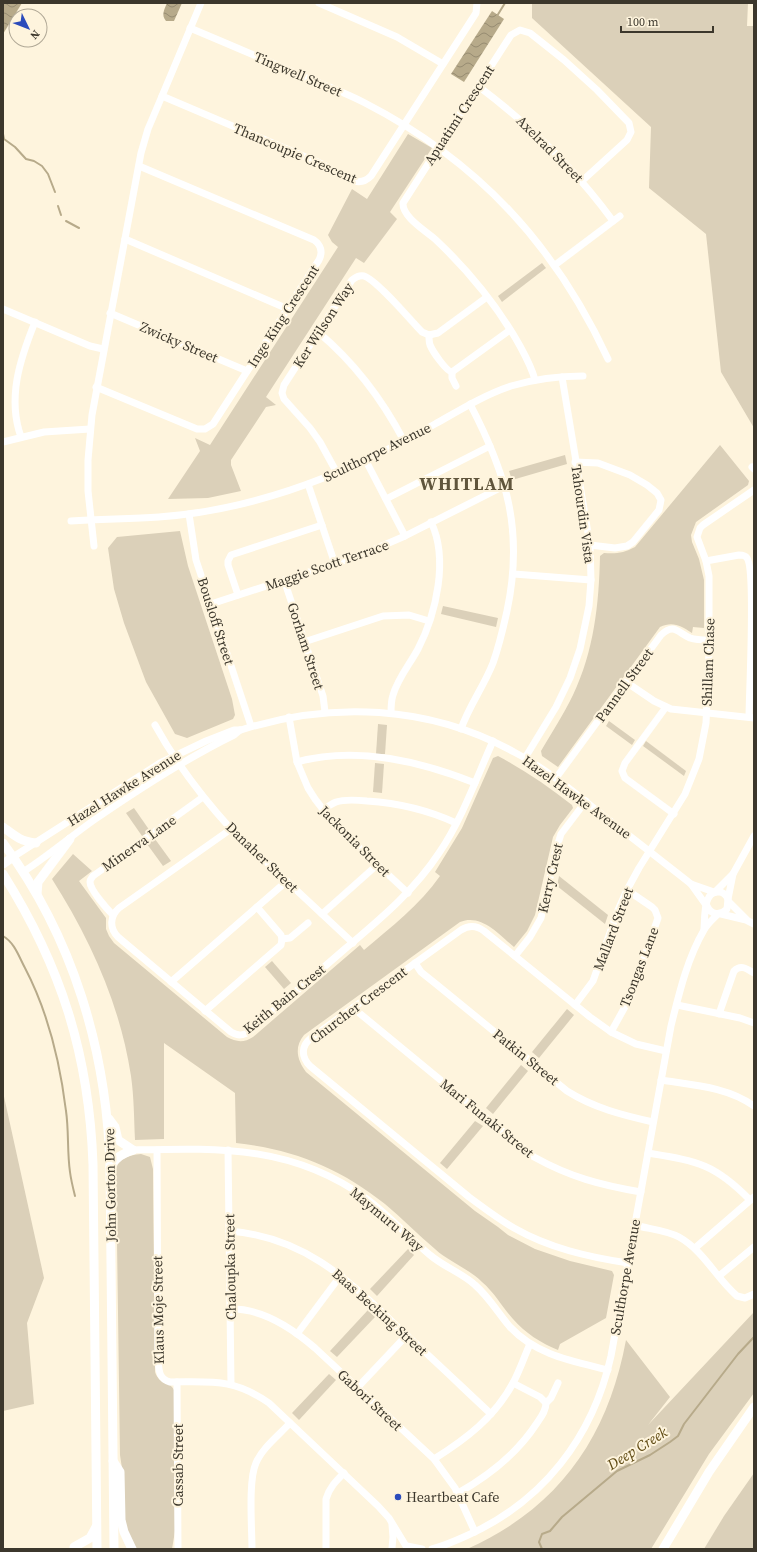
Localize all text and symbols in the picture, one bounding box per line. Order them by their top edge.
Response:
north arrow [8,8,48,48]
scale bar [621,8,713,34]
text: 100 m [627,14,659,30]
text: N [27,26,43,43]
street label: Tingwell Street [251,46,345,102]
street label: Apuatimi Crescent [419,61,499,169]
street label: Axelrad Street [512,111,588,187]
street label: Thancoupie Crescent [230,118,360,188]
street label: Inge King Crescent [242,260,324,371]
street label: Ker Wilson Way [288,278,359,372]
street label: Zwicky Street [137,317,222,368]
street label: Sculthorpe Avenue [320,417,434,487]
street label: Tahourdin Vista [566,463,600,565]
district label: WHITLAM [419,471,515,496]
street label: Maggie Scott Terrace [263,534,391,596]
street label: Bousloff Street [192,575,240,668]
street label: Gorham Street [282,600,330,693]
street label: Shillam Chase [696,618,720,706]
street label: Pannell Street [590,644,658,726]
street label: Hazel Hawke Avenue [63,745,185,831]
street label: Hazel Hawke Avenue [518,751,636,843]
street label: Jackonia Street [314,800,395,881]
street label: Minerva Lane [98,810,180,876]
street label: Danaher Street [221,817,303,897]
street label: Kerry Crest [532,841,568,915]
street label: Mallard Street [588,884,638,974]
street label: Tsongas Lane [615,924,663,1010]
street label: Keith Bain Crest [239,959,330,1038]
street label: Churcher Crescent [305,961,411,1048]
street label: Patkin Street [489,1024,564,1090]
street label: Mari Funaki Street [436,1074,539,1162]
street label: John Gorton Drive [99,1128,121,1243]
street label: Maymuru Way [346,1182,429,1256]
street label: Chaloupka Street [219,1213,241,1320]
street label: Sculthorpe Avenue [605,1217,645,1337]
street label: Klaus Moje Street [147,1255,169,1364]
street label: Baas Becking Street [328,1264,432,1361]
street label: Gabori Street [333,1365,407,1436]
water label: Deep Creek [602,1421,672,1475]
street label: Cassab Street [168,1423,188,1506]
place label: Heartbeat Cafe [406,1487,499,1507]
marker: Heartbeat Cafe [393,1492,403,1502]

